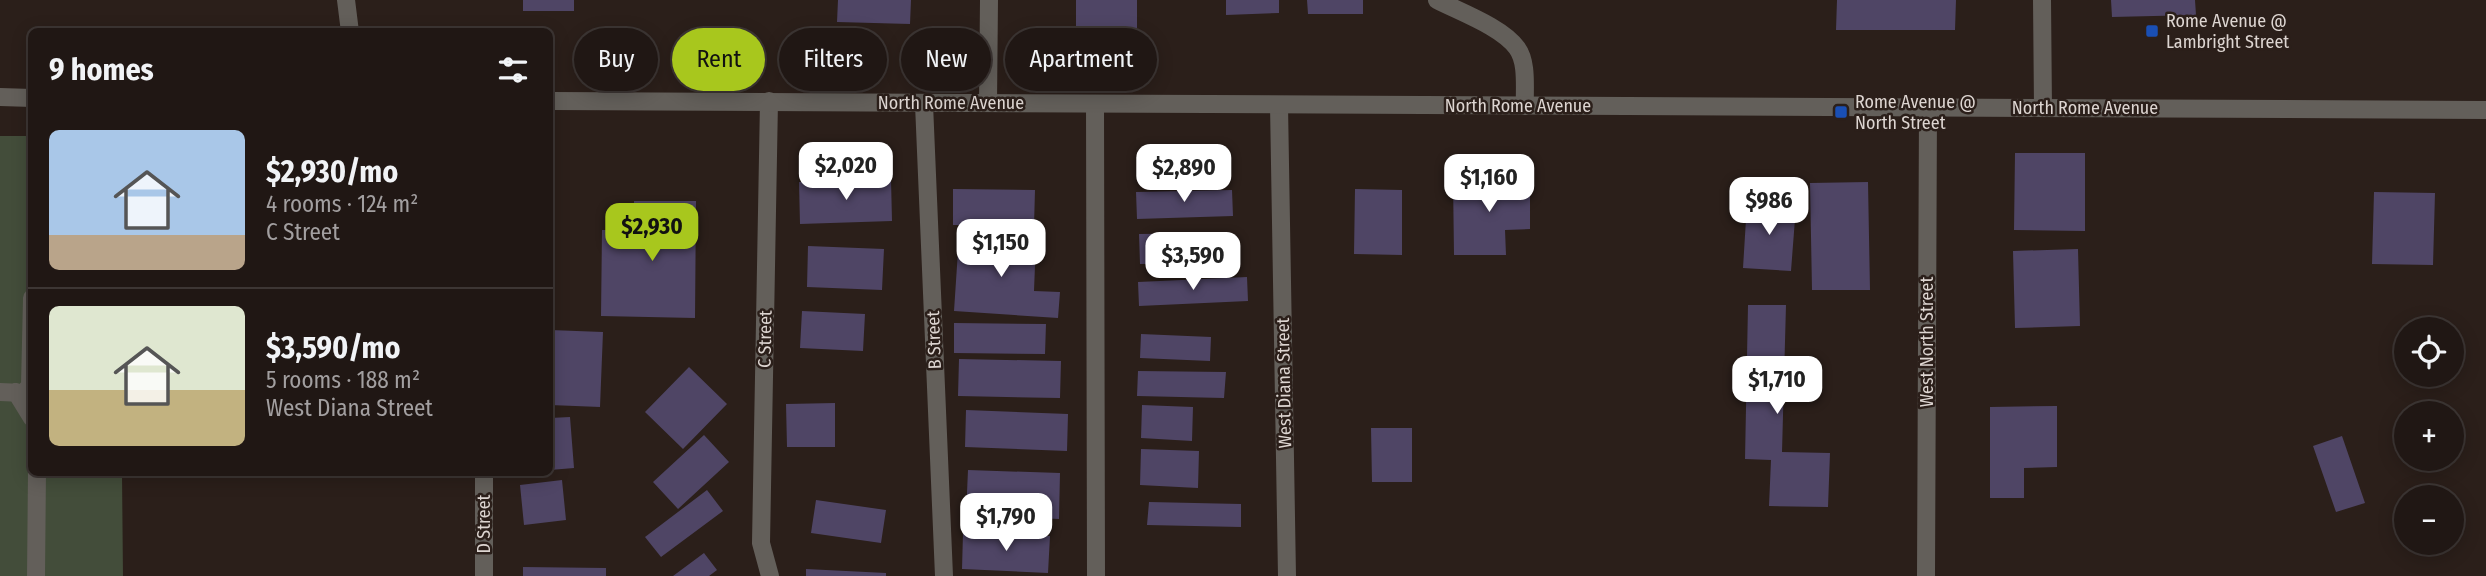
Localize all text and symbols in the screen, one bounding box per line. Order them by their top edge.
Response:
place label: Rome Avenue @ Lambright Street [2166,10,2289,53]
marker: Rome Avenue @ Lambright Street [2144,23,2160,39]
chip: Buy [574,28,658,91]
chip: Rent [672,28,765,91]
chip: Filters [779,28,887,91]
chip: New [901,28,991,91]
chip: Apartment [1005,28,1157,91]
icon: filters [494,51,532,89]
text: 9 homes [49,52,154,88]
place label: Rome Avenue @ North Street [1855,91,1976,134]
street label: North Rome Avenue [878,92,1024,114]
street label: North Rome Avenue [1445,95,1591,117]
street label: North Rome Avenue [2012,97,2158,119]
marker: Rome Avenue @ North Street [1833,104,1849,120]
pin: $2,020 [789,142,903,202]
pin: $2,890 [1127,144,1241,204]
text: $2,020 [815,151,877,179]
text: $2,890 [1152,153,1216,181]
text: $2,930/mo [266,154,398,190]
pin: $1,160 [1432,154,1546,214]
icon: home [105,158,189,242]
text: $1,160 [1460,163,1518,191]
pin: $986 [1728,177,1810,237]
text: $986 [1745,186,1793,214]
text: 4 rooms · 124 m² [266,190,418,218]
pin: $2,930 [595,204,709,263]
text: $2,930 [621,212,683,240]
text: C Street [266,218,340,246]
pin: $1,150 [944,219,1058,279]
text: $1,150 [973,228,1029,256]
pin: $3,590 [1136,232,1250,292]
text: $3,590 [1161,241,1225,269]
street label: West North Street [1916,277,1938,407]
street label: C Street [753,310,777,368]
street label: B Street [922,310,946,370]
street label: West Diana Street [1272,317,1296,448]
map controls [2394,317,2464,555]
button: locate [2394,317,2464,387]
text: $3,590/mo [266,330,400,366]
icon: home [105,334,189,418]
pin: $1,710 [1720,356,1834,416]
text: $1,710 [1748,365,1806,393]
text: 5 rooms · 188 m² [266,366,420,394]
text: West Diana Street [266,394,433,422]
button: + [2394,401,2464,471]
button: − [2394,485,2464,555]
street label: D Street [473,494,495,553]
pin: $1,790 [949,494,1063,553]
text: $1,790 [976,502,1036,530]

